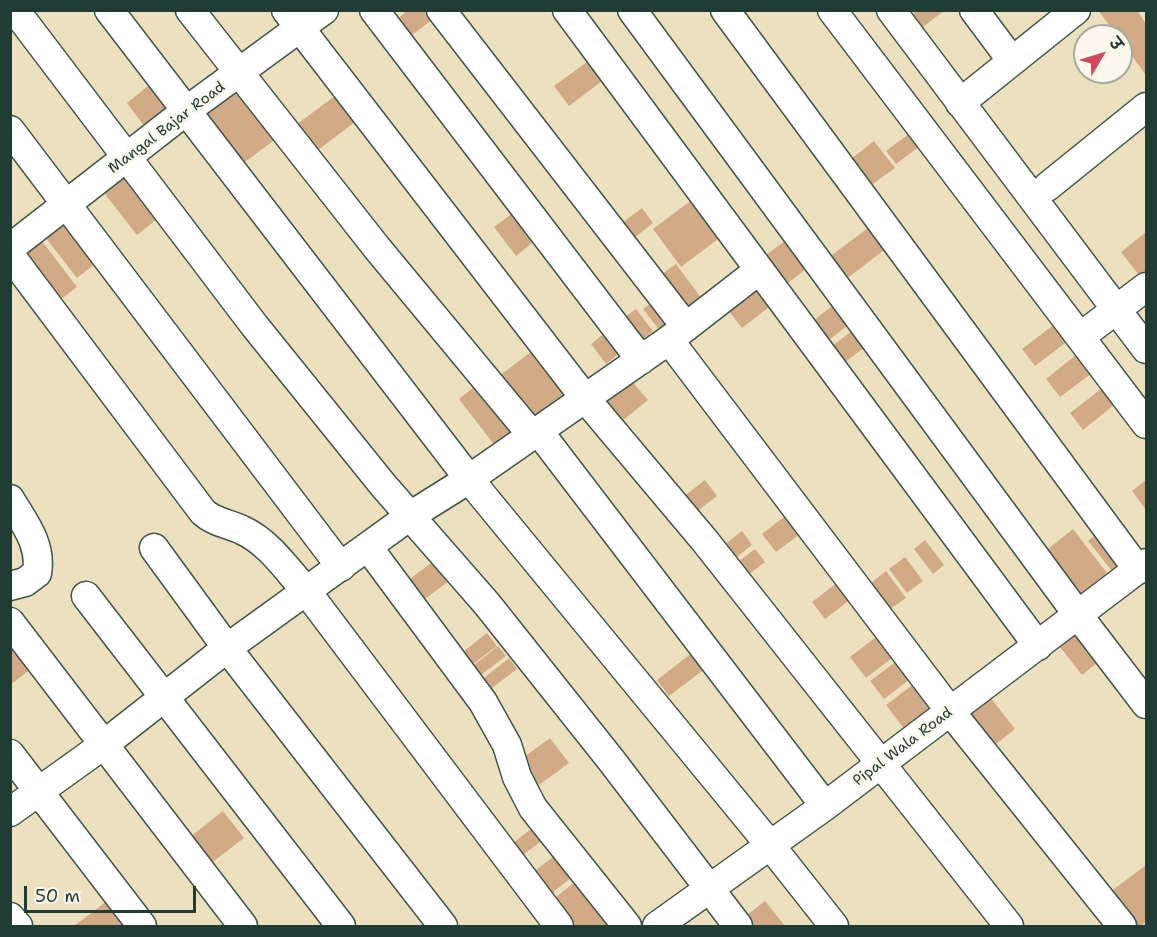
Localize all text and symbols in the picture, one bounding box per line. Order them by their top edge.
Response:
north arrow [1073,24,1133,84]
text: उ [1104,33,1128,55]
street label: Mangal Bajar Road [105,78,229,178]
street label: Pipal Wala Road [850,704,956,790]
scale bar [27,874,200,912]
text: 50 m [35,884,80,908]

